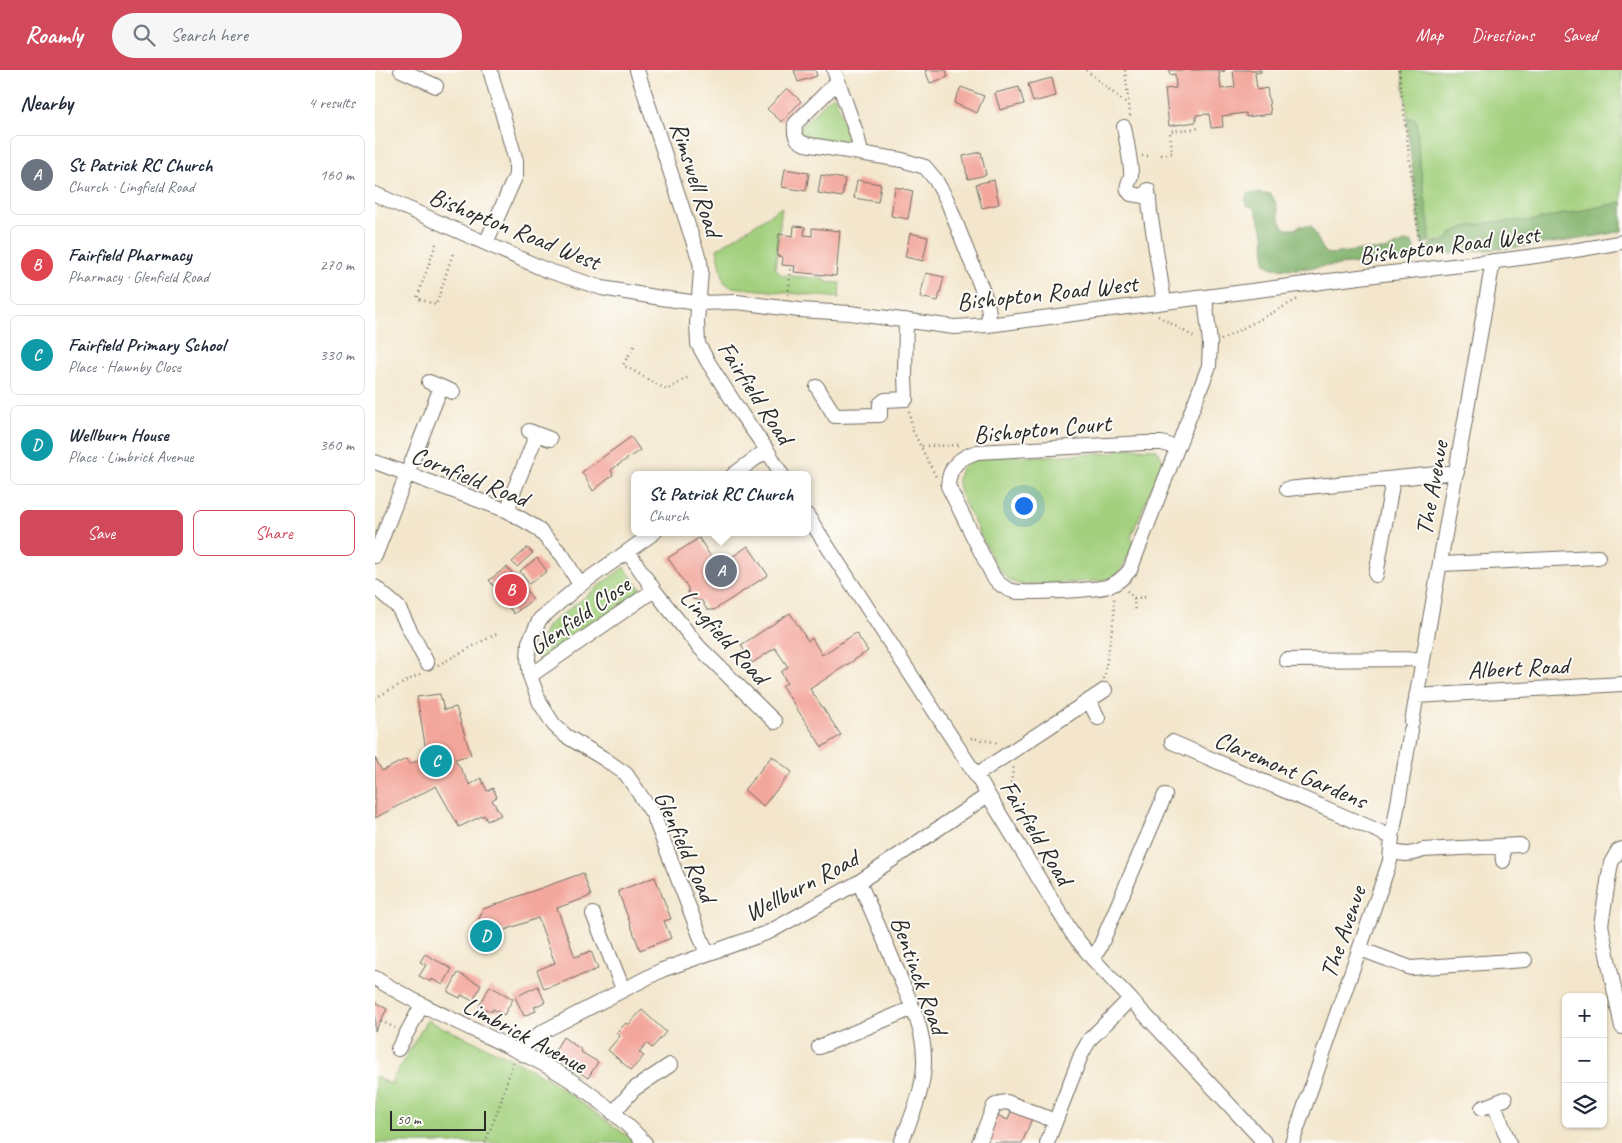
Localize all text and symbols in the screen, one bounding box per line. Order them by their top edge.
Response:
search box [112,13,462,58]
text: Roamly [25,20,82,50]
icon: search [130,21,158,49]
text: Search here [170,23,248,47]
text: Map [1416,24,1443,46]
text: Directions [1471,24,1534,46]
text: Saved [1562,24,1597,46]
text: Nearby [20,90,73,116]
text: 4 results [308,93,355,113]
street label: Rimswell Road [662,118,731,244]
text: St Patrick RC Church [68,153,213,177]
text: A [33,165,41,185]
text: 160 m [320,165,354,185]
text: Church · Lingfield Road [68,177,194,197]
street label: Bishopton Road West [425,180,607,279]
street label: Bishopton Road West [1357,218,1544,272]
text: Fairfield Pharmacy [68,243,191,267]
text: B [33,255,41,275]
text: 270 m [320,255,354,275]
text: Pharmacy · Glenfield Road [68,267,209,287]
street label: Bishopton Road West [955,267,1142,318]
text: Fairfield Primary School [68,333,225,357]
street label: Fairfield Road [710,335,803,454]
text: C [33,345,41,365]
text: 330 m [320,345,354,365]
text: Place · Hawnby Close [68,357,181,377]
street label: Bishopton Court [972,407,1115,451]
text: Wellburn House [68,423,169,447]
text: D [32,435,42,455]
text: 360 m [320,435,354,455]
street label: The Avenue [1408,437,1456,538]
street label: Cornfield Road [406,439,537,516]
text: Place · Limbrick Avenue [68,447,194,467]
popup [631,471,811,536]
text: St Patrick RC Church [649,482,793,506]
your location [1011,493,1037,519]
text: Church [649,506,689,526]
button: Save [20,510,183,556]
button: Share [193,510,355,556]
pin: A [705,552,737,590]
street label: Glenfield Close [522,568,638,663]
pin: B [495,571,527,609]
street label: Lingfield Road [673,582,778,694]
street label: Albert Road [1467,649,1574,687]
street label: Claremont Gardens [1210,723,1374,817]
pin: C [420,742,452,780]
street label: Fairfield Road [992,774,1082,894]
street label: Glenfield Road [646,786,725,911]
street label: Wellburn Road [739,841,867,929]
street label: The Avenue [1312,880,1374,983]
street label: Bentinck Road [883,912,956,1042]
pin: D [470,917,502,955]
street label: Limbrick Avenue [457,989,594,1082]
map controls [1562,993,1607,1128]
button: + [1562,993,1607,1038]
button: − [1562,1038,1607,1083]
button: layers [1562,1083,1607,1128]
scale bar [390,1108,486,1131]
text: 50 m [397,1111,421,1128]

